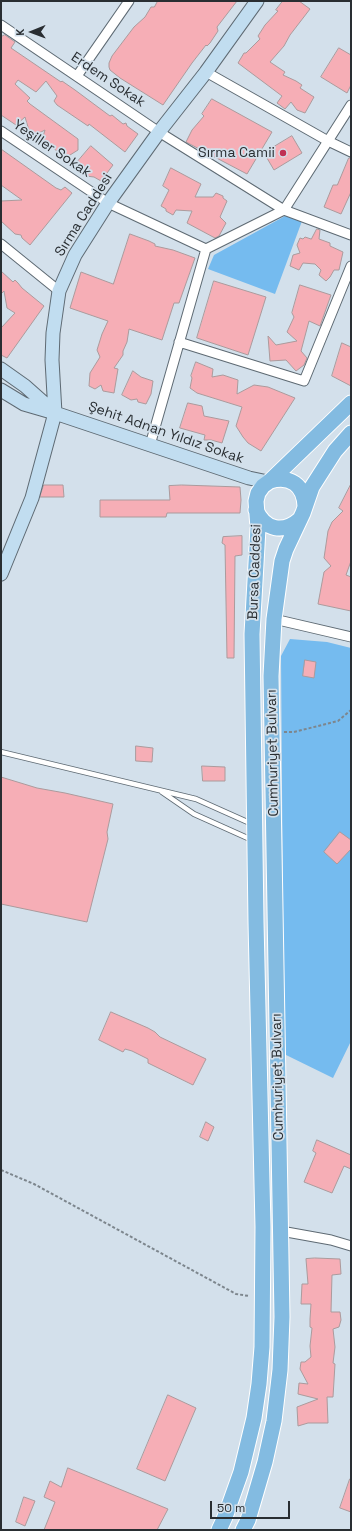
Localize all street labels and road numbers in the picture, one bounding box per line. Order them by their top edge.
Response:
street label: Erdem Sokak [68,49,148,111]
street label: Yeşiller Sokak [10,117,94,181]
street label: Sırma Caddesi [52,170,116,260]
street label: Şehit Adnan Yıldız Sokak [86,398,246,468]
street label: Bursa Caddesi [245,524,265,620]
street label: Cumhuriyet Bulvarı [263,689,283,817]
street label: Cumhuriyet Bulvarı [268,1013,288,1141]

